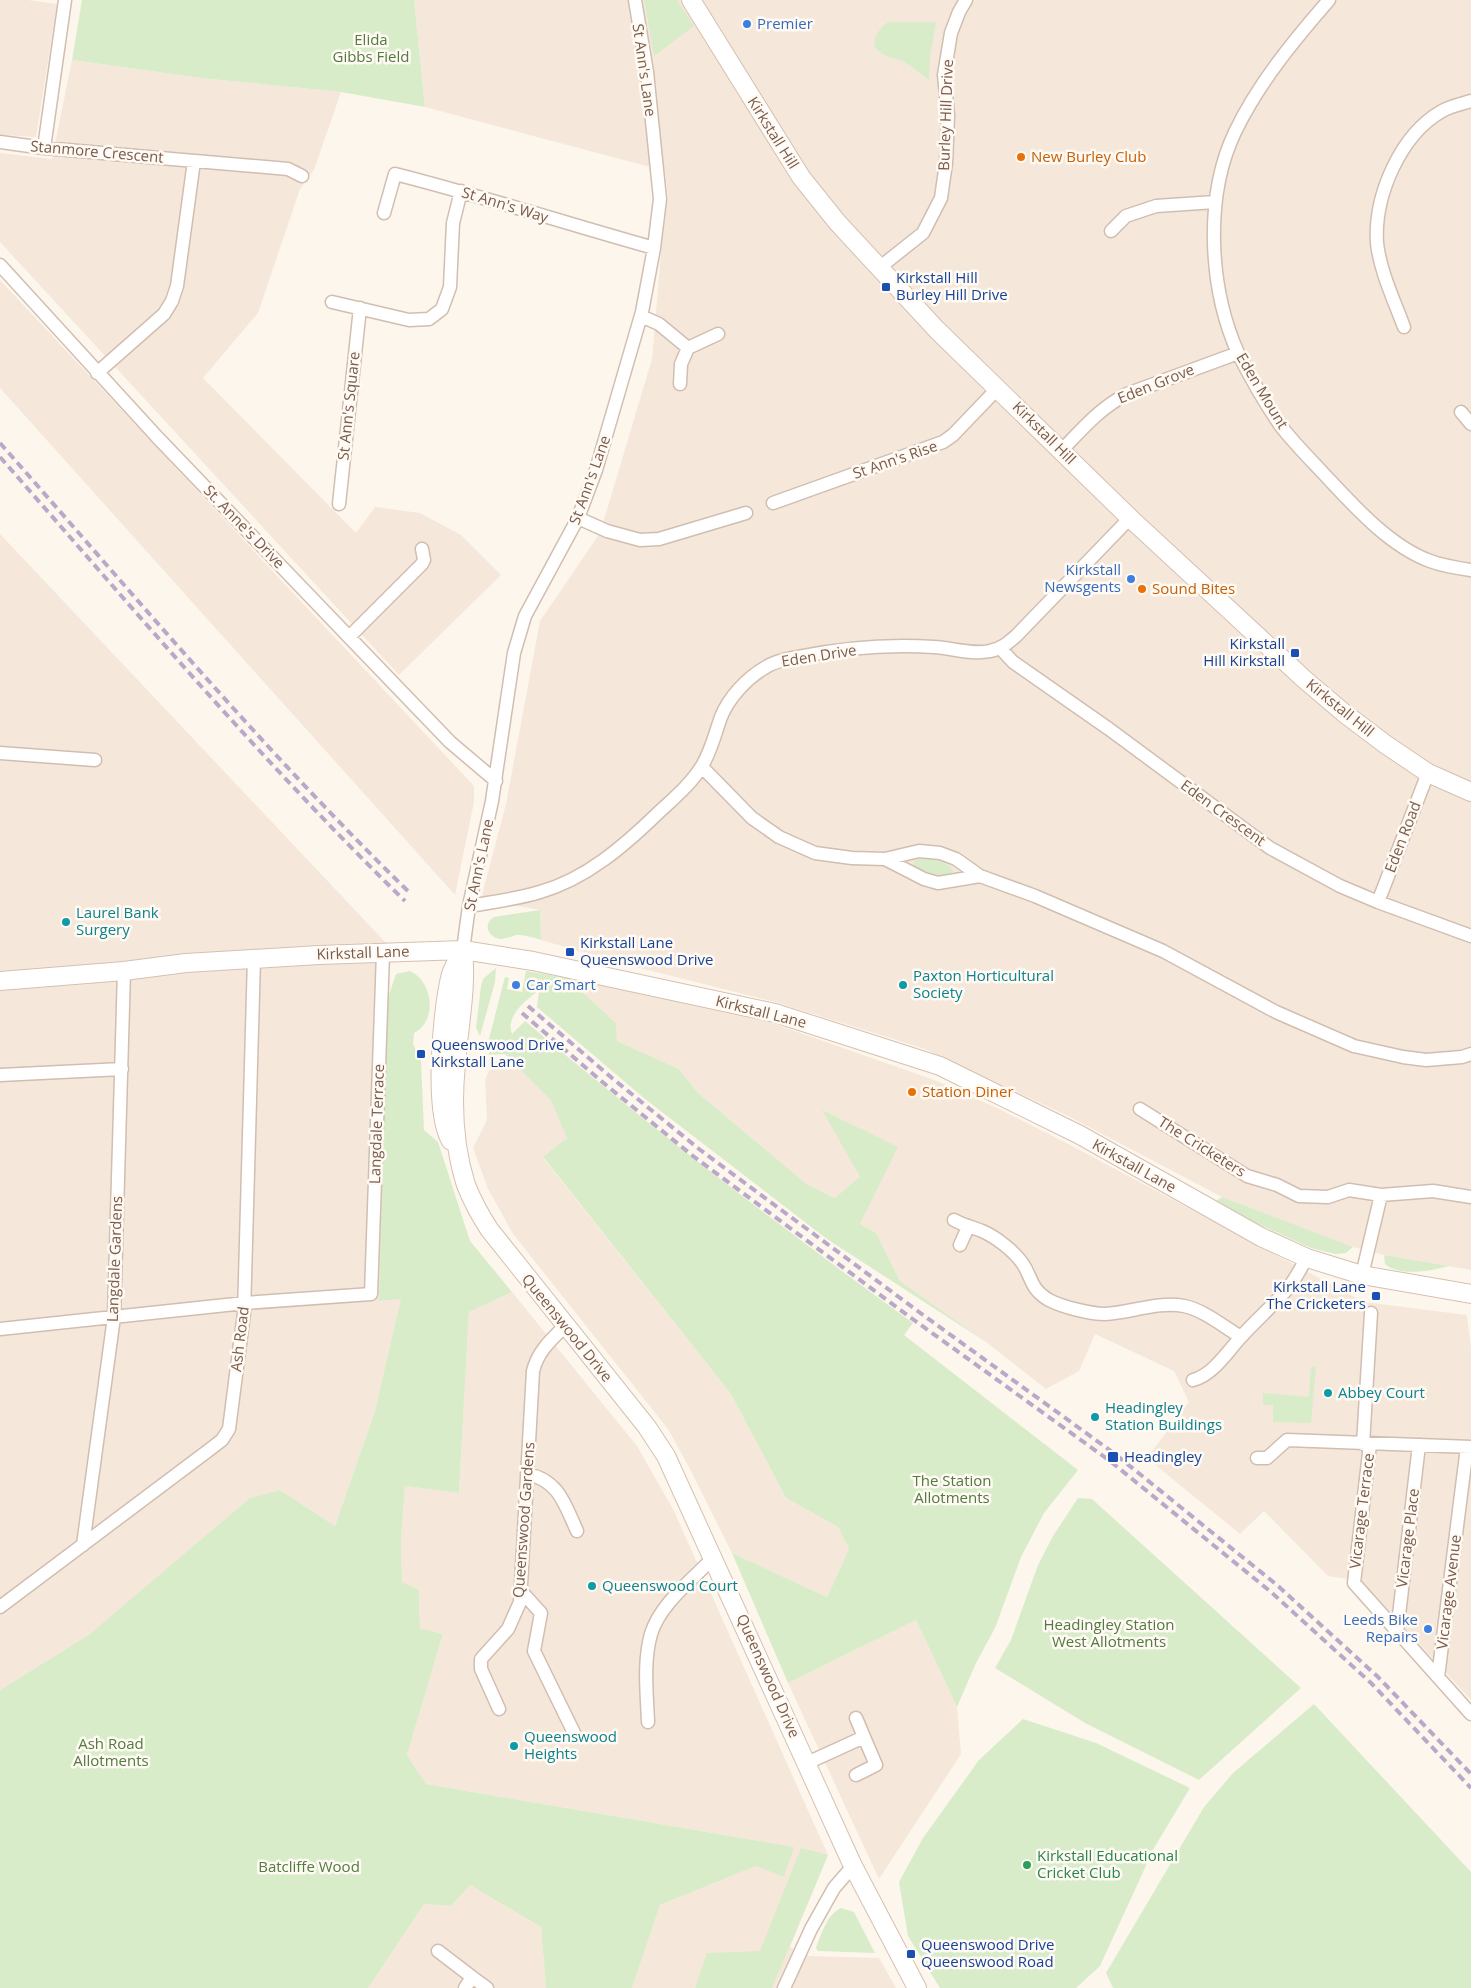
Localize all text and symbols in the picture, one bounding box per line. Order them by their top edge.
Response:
place label: Premier [757,13,813,33]
marker: Premier [741,18,753,30]
street label: St Ann's Lane [629,22,661,118]
park label: Elida Gibbs Field [332,29,410,66]
street label: Burley Hill Drive [933,59,957,171]
street label: Kirkstall Hill [744,93,804,172]
street label: Stanmore Crescent [30,135,165,167]
place label: New Burley Club [1031,146,1147,166]
marker: New Burley Club [1015,151,1027,163]
street label: St Ann's Way [460,181,551,227]
place label: Kirkstall Hill Burley Hill Drive [896,267,1008,304]
marker: Kirkstall Hill Burley Hill Drive [880,281,892,293]
street label: Eden Mount [1232,349,1293,432]
street label: St Ann's Square [332,351,364,461]
street label: Eden Grove [1114,359,1197,408]
street label: Kirkstall Hill [1009,396,1081,468]
street label: St Ann's Lane [564,432,614,527]
street label: St Ann's Rise [850,435,940,483]
street label: St. Anne's Drive [200,480,290,572]
place label: Kirkstall Newsgents [1044,559,1121,596]
marker: Kirkstall Newsgents [1125,573,1137,585]
place label: Sound Bites [1152,578,1235,598]
marker: Sound Bites [1136,583,1148,595]
place label: Kirkstall Hill Kirkstall [1203,633,1285,670]
street label: Eden Drive [780,639,858,671]
marker: Kirkstall Hill Kirkstall [1289,647,1301,659]
street label: Kirkstall Hill [1303,674,1379,741]
street label: Eden Crescent [1177,775,1270,850]
street label: Eden Road [1379,798,1425,875]
street label: St Ann's Lane [459,817,498,913]
place label: Laurel Bank Surgery [76,902,159,939]
marker: Laurel Bank Surgery [60,916,72,928]
place label: Kirkstall Lane Queenswood Drive [580,932,714,969]
street label: Kirkstall Lane [316,940,410,964]
marker: Kirkstall Lane Queenswood Drive [564,946,576,958]
place label: Paxton Horticultural Society [913,965,1054,1002]
place label: Car Smart [526,974,596,994]
marker: Car Smart [510,979,522,991]
marker: Paxton Horticultural Society [897,979,909,991]
street label: Kirkstall Lane [714,990,809,1032]
place label: Queenswood Drive Kirkstall Lane [431,1034,565,1071]
marker: Queenswood Drive Kirkstall Lane [415,1048,427,1060]
street label: Langdale Terrace [364,1064,388,1184]
place label: Station Diner [922,1081,1014,1101]
marker: Station Diner [906,1086,918,1098]
street label: The Cricketers [1155,1111,1250,1181]
street label: Kirkstall Lane [1089,1134,1180,1196]
street label: Langdale Gardens [102,1195,126,1323]
street label: Queenswood Drive [518,1269,618,1386]
place label: Kirkstall Lane The Cricketers [1266,1276,1366,1313]
marker: Kirkstall Lane The Cricketers [1370,1290,1382,1302]
street label: Ash Road [225,1305,253,1373]
place label: Abbey Court [1338,1382,1425,1402]
marker: Abbey Court [1322,1387,1334,1399]
place label: Headingley Station Buildings [1105,1397,1222,1434]
marker: Headingley Station Buildings [1089,1411,1101,1423]
street label: Queenswood Gardens [508,1441,538,1599]
place label: Headingley [1124,1446,1202,1466]
marker: Headingley [1106,1450,1120,1464]
street label: Vicarage Terrace [1344,1452,1378,1570]
park label: The Station Allotments [912,1470,992,1507]
street label: Vicarage Place [1391,1487,1423,1589]
street label: Vicarage Avenue [1431,1533,1465,1650]
place label: Queenswood Court [602,1575,738,1595]
marker: Queenswood Court [586,1580,598,1592]
place label: Leeds Bike Repairs [1343,1609,1418,1646]
street label: Queenswood Drive [733,1611,805,1741]
park label: Headingley Station West Allotments [1043,1614,1175,1651]
marker: Leeds Bike Repairs [1422,1623,1434,1635]
place label: Queenswood Heights [524,1726,617,1763]
park label: Ash Road Allotments [73,1733,149,1770]
marker: Queenswood Heights [508,1740,520,1752]
place label: Kirkstall Educational Cricket Club [1037,1845,1178,1882]
park label: Batcliffe Wood [258,1856,360,1876]
marker: Kirkstall Educational Cricket Club [1021,1859,1033,1871]
place label: Queenswood Drive Queenswood Road [921,1934,1055,1971]
marker: Queenswood Drive Queenswood Road [905,1948,917,1960]

